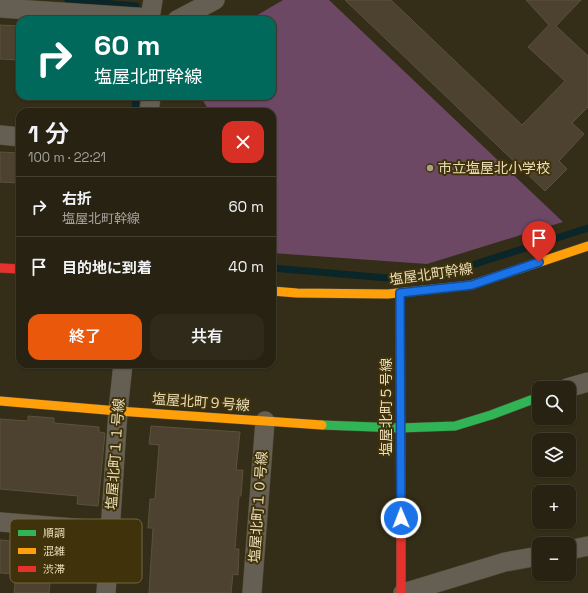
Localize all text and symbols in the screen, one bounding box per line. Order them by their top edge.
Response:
text: 60 m [94,27,160,63]
icon: right [28,32,80,84]
text: 塩屋北町幹線 [94,65,202,88]
text: 1 分 [28,118,69,149]
button: close [222,121,264,163]
text: 100 m · 22:21 [28,149,106,166]
place label: 市立塩屋北小学校 [438,159,550,177]
marker: 市立塩屋北小学校 [425,163,435,173]
text: 右折 [62,189,92,208]
icon: right [28,196,50,218]
text: 60 m [228,197,264,216]
text: 塩屋北町幹線 [62,210,140,227]
pin [522,221,556,262]
icon: arrive [528,227,550,249]
icon: arrive [28,256,50,278]
text: 40 m [228,257,264,276]
text: 目的地に到着 [62,258,152,277]
street label: 塩屋北町幹線 [388,259,474,289]
button: 終了 [28,314,142,360]
button: 共有 [150,314,264,360]
street label: 塩屋北町５号線 [377,358,395,456]
map controls [532,381,576,581]
button: search [532,381,576,425]
street label: 塩屋北町９号線 [151,390,251,414]
street label: 塩屋北町１１号線 [102,398,128,510]
button: layers [532,433,576,477]
street label: 塩屋北町１０号線 [245,451,271,563]
button: + [532,485,576,529]
position arrow [380,497,422,539]
legend [10,519,142,583]
text: 順調 [43,526,65,540]
button: − [532,537,576,581]
text: 混雑 [43,544,65,558]
text: 渋滞 [43,562,65,576]

